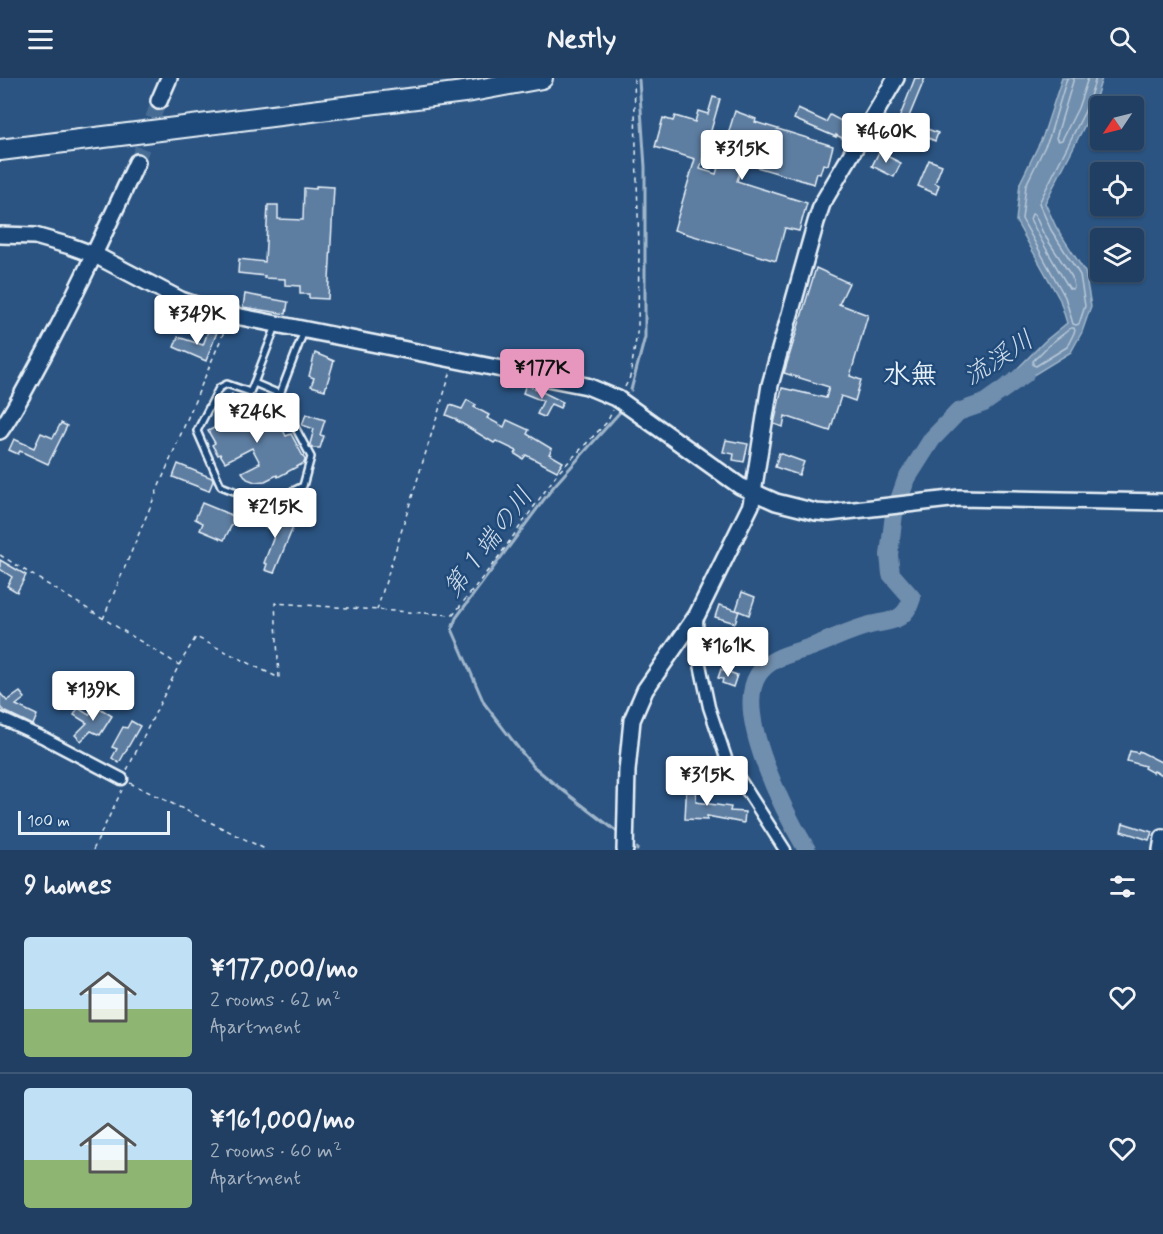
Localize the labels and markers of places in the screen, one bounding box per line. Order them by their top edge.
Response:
pin: ¥460K [844,113,928,164]
pin: ¥315K [700,130,784,181]
pin: ¥349K [155,295,239,346]
pin: ¥177K [500,349,584,400]
pin: ¥246K [215,393,299,444]
pin: ¥215K [233,488,317,539]
pin: ¥161K [686,627,770,678]
pin: ¥139K [51,671,135,722]
pin: ¥315K [665,756,749,807]

